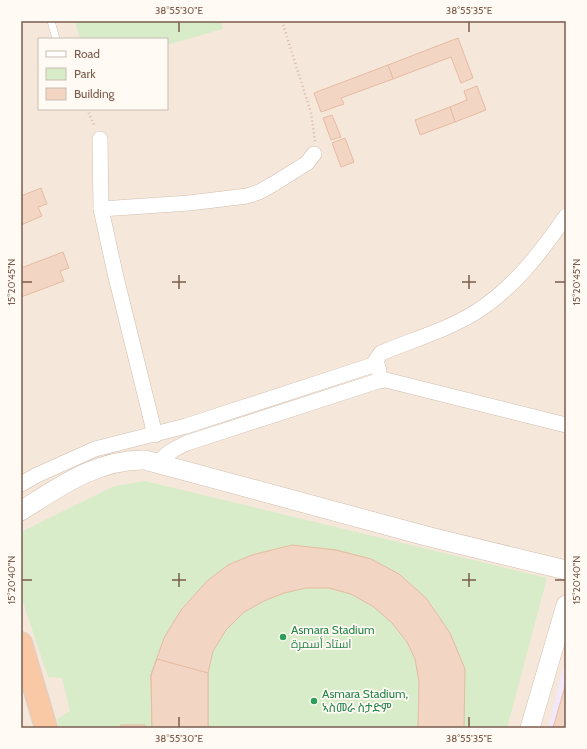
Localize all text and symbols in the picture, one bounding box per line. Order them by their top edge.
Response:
text: 38°55'30"E [155,4,203,17]
text: 38°55'35"E [446,4,493,17]
legend [38,38,168,110]
text: Road [74,46,100,61]
text: Park [74,66,96,81]
text: Building [74,86,116,101]
text: 15°20'45"N [5,259,18,305]
text: 15°20'45"N [570,259,583,305]
text: 15°20'40"N [5,556,18,604]
text: 15°20'40"N [570,556,583,604]
place label: Asmara Stadium استاد أسمرة [291,622,374,651]
marker: Asmara Stadium استاد أسمرة [278,632,288,642]
place label: Asmara Stadium, ኣስመራ ስታድም [322,686,408,715]
marker: Asmara Stadium, ኣስመራ ስታድም [309,696,319,706]
text: 38°55'30"E [155,732,203,745]
text: 38°55'35"E [446,732,493,745]

